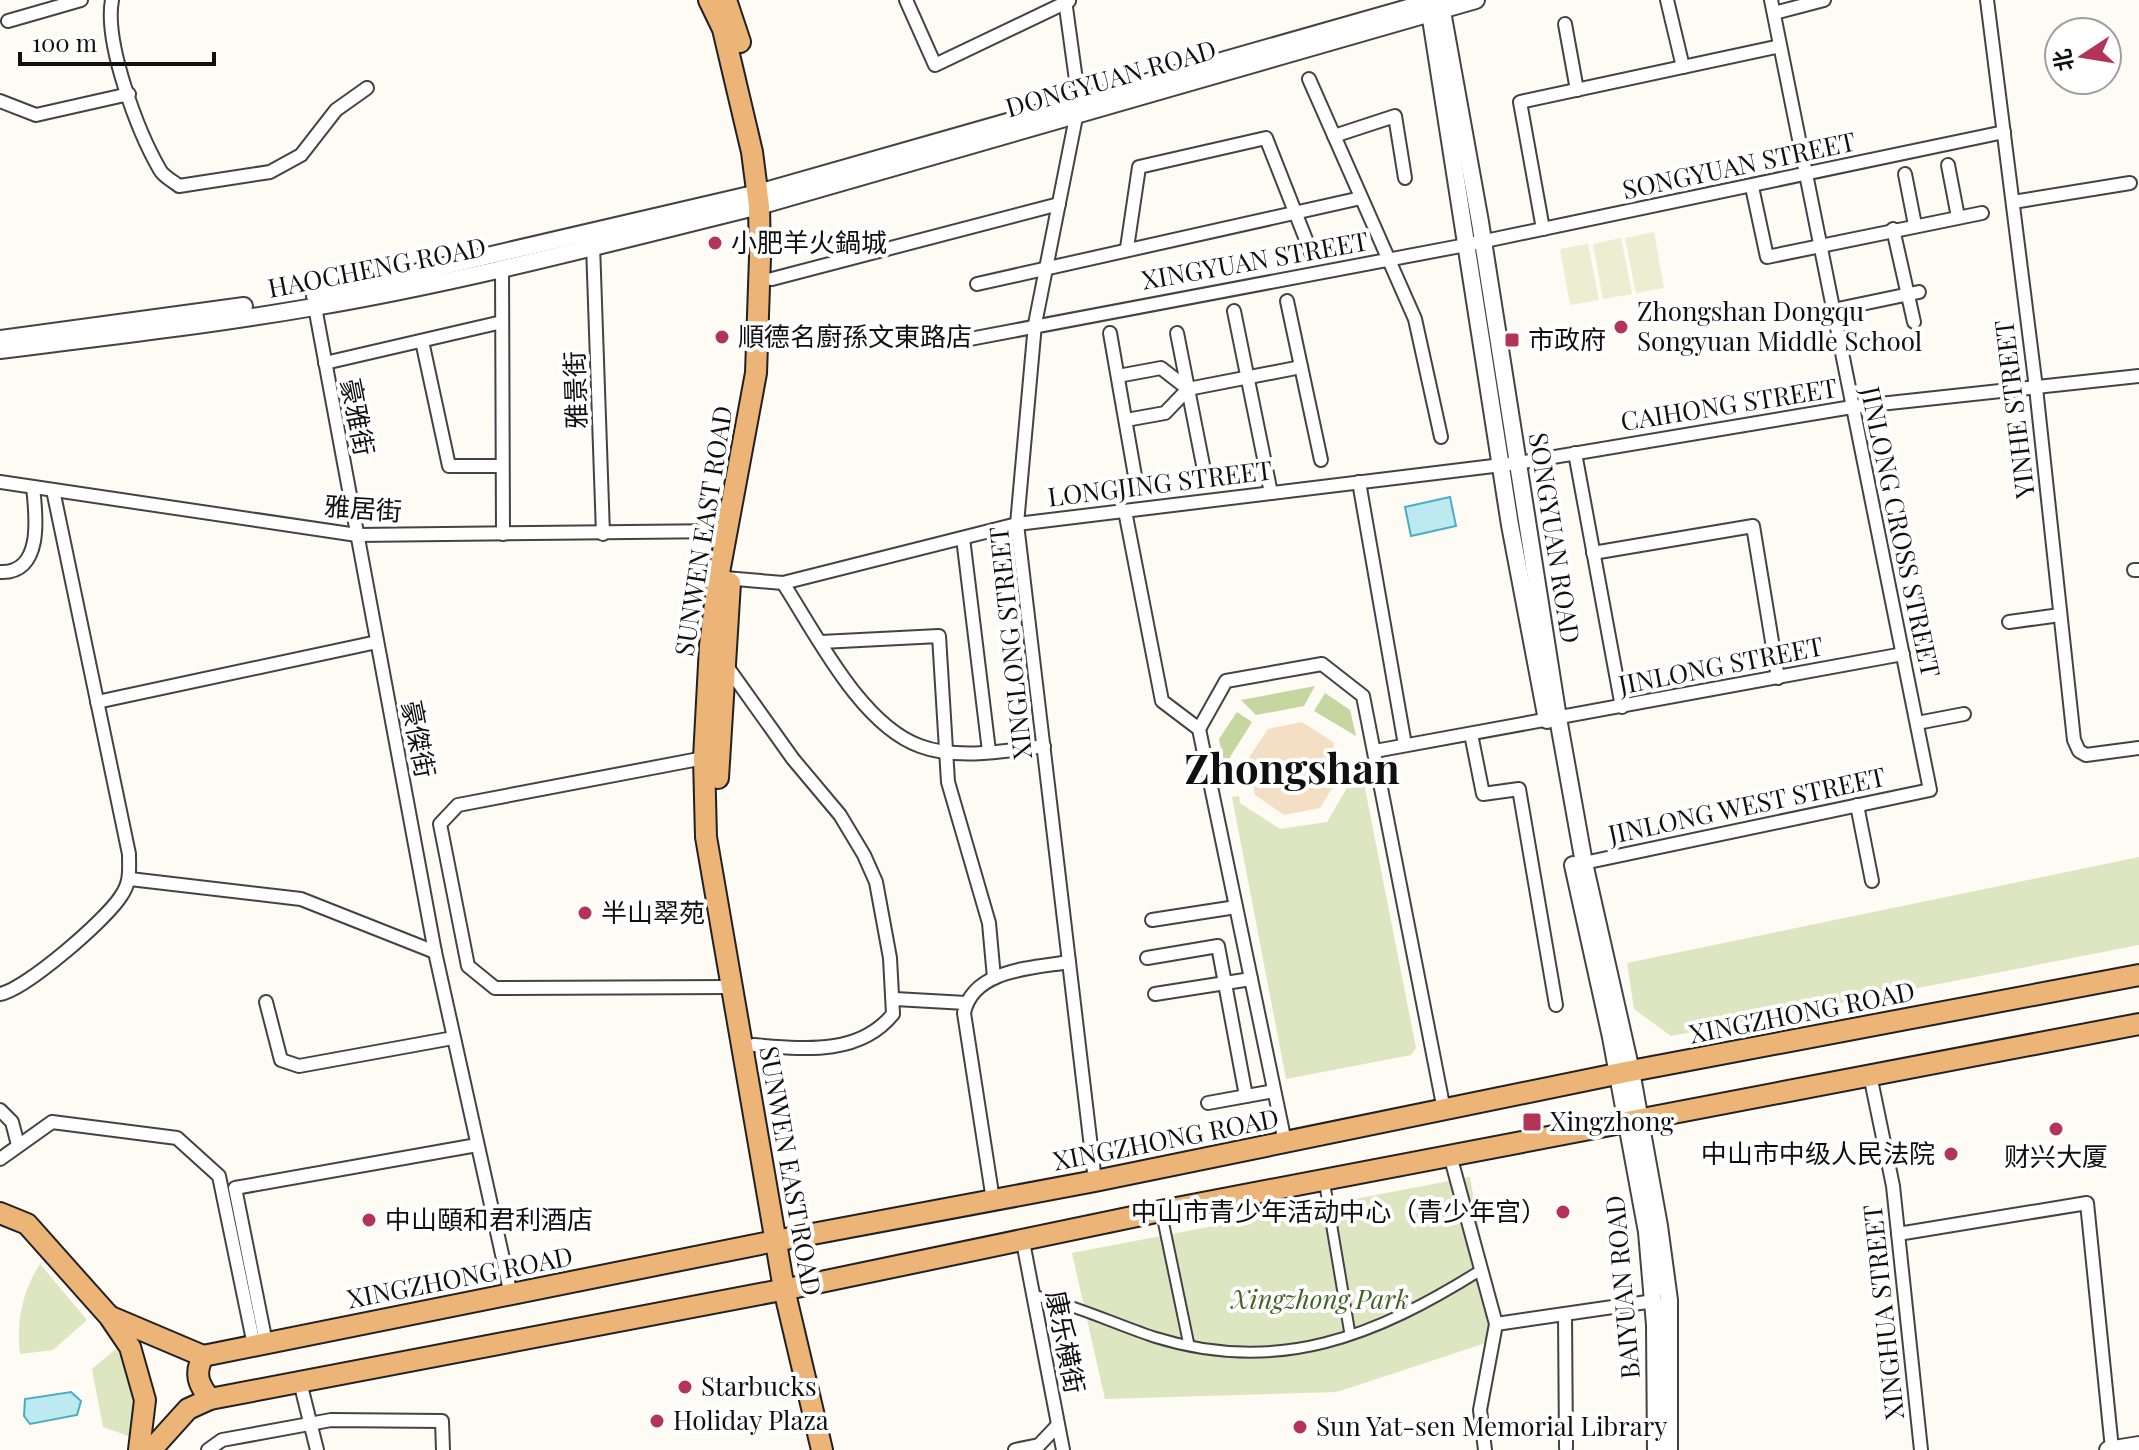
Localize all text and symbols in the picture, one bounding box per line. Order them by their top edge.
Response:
scale bar [20,16,214,66]
north arrow [2043,16,2123,96]
text: 100 m [32,26,97,58]
street label: DONGYUAN ROAD [1001,31,1220,124]
text: 北 [2045,46,2079,74]
street label: SONGYUAN STREET [1619,123,1858,206]
street label: XINGYUAN STREET [1139,222,1371,297]
place label: 小肥羊火鍋城 [731,224,887,259]
street label: HAOCHENG ROAD [265,228,489,305]
marker: 小肥羊火鍋城 [706,234,724,252]
place label: Zhongshan Dongqu Songyuan Middle School [1637,293,1922,358]
place label: 順德名廚孫文東路店 [738,318,972,353]
marker: Zhongshan Dongqu Songyuan Middle School [1612,318,1630,336]
street label: YINHE STREET [1985,318,2042,501]
place label: 市政府 [1528,321,1606,356]
marker: 順德名廚孫文東路店 [713,328,731,346]
marker: 市政府 [1503,331,1521,349]
street label: 雅景街 [556,350,593,430]
street label: CAIHONG STREET [1618,369,1840,438]
street label: 豪雅街 [334,375,383,458]
street label: JINLONG CROSS STREET [1853,382,1949,680]
street label: SUNWEN EAST ROAD [665,403,740,658]
street label: SONGYUAN ROAD [1522,430,1589,646]
street label: LONGJING STREET [1046,451,1274,514]
street label: 雅居街 [323,487,403,528]
street label: XINGLONG STREET [980,525,1039,761]
street label: JINLONG STREET [1614,628,1826,702]
street label: 豪傑街 [395,697,444,780]
district label: Zhongshan [1184,739,1400,795]
street label: JINLONG WEST STREET [1604,758,1888,851]
place label: 半山翠苑 [601,894,705,929]
marker: 半山翠苑 [576,904,594,922]
street label: XINGZHONG ROAD [1686,972,1917,1051]
street label: SUNWEN EAST ROAD [752,1043,831,1298]
street label: XINGZHONG ROAD [1050,1099,1281,1178]
place label: Xingzhong [1550,1103,1674,1138]
marker: Xingzhong [1521,1111,1543,1133]
marker: 财兴大厦 [2047,1120,2065,1138]
place label: 中山市中级人民法院 [1701,1135,1935,1170]
place label: 财兴大厦 [2004,1138,2108,1173]
marker: 中山市中级人民法院 [1942,1145,1960,1163]
place label: 中山市青少年活动中心（青少年宫） [1131,1193,1547,1228]
street label: BAIYUAN ROAD [1596,1194,1647,1380]
place label: 中山頤和君利酒店 [385,1201,593,1236]
marker: 中山市青少年活动中心（青少年宫） [1554,1203,1572,1221]
street label: XINGHUA STREET [1854,1203,1911,1421]
marker: 中山頤和君利酒店 [360,1211,378,1229]
street label: XINGZHONG ROAD [344,1237,575,1316]
park label: Xingzhong Park [1230,1281,1409,1316]
street label: 康乐横街 [1039,1287,1094,1396]
place label: Starbucks [701,1368,817,1403]
marker: Starbucks [676,1378,694,1396]
place label: Holiday Plaza [673,1402,829,1437]
place label: Sun Yat-sen Memorial Library [1316,1408,1667,1443]
marker: Holiday Plaza [648,1412,666,1430]
marker: Sun Yat-sen Memorial Library [1291,1418,1309,1436]

